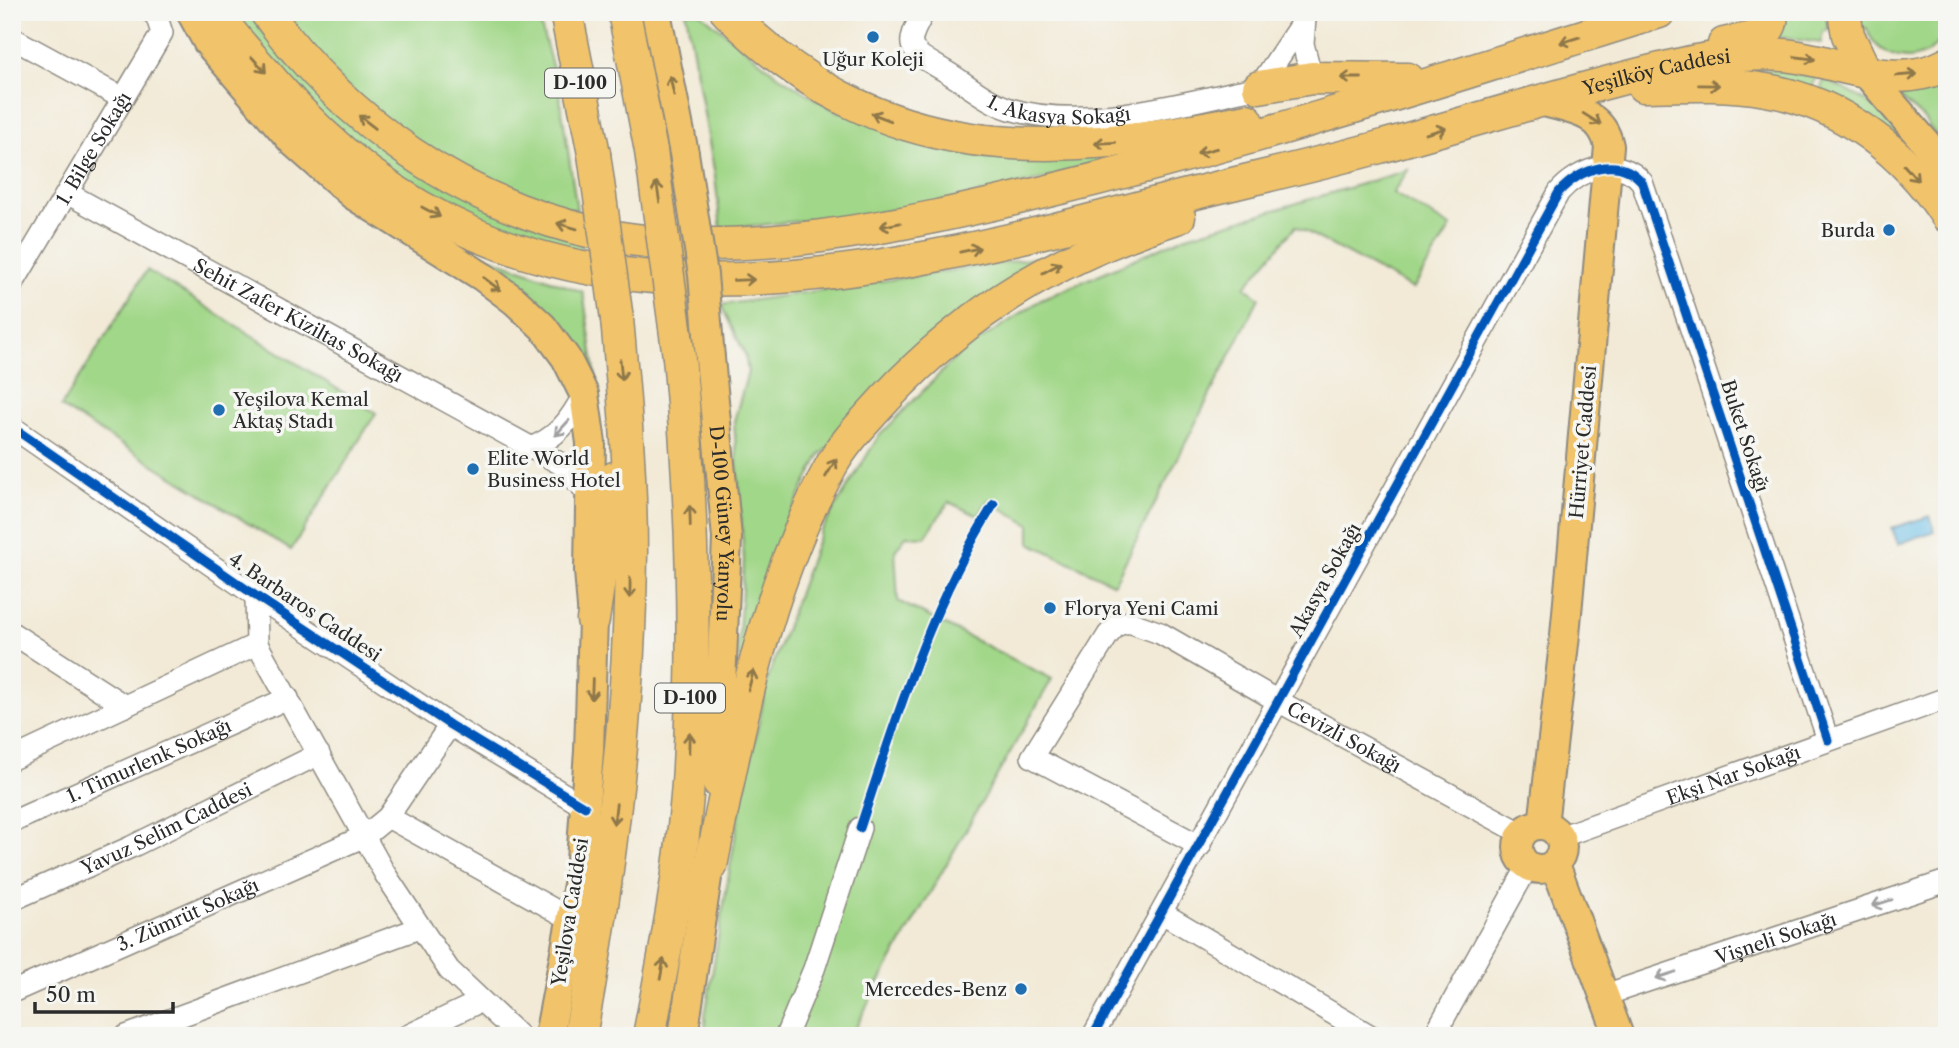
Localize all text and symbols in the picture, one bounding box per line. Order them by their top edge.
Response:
marker: Uğur Koleji [865,29,881,45]
one-way arrow [1560,35,1582,47]
street label: Yeşilköy Caddesi [1579,44,1732,100]
place label: Uğur Koleji [822,48,924,71]
one-way arrow [1793,52,1816,65]
one-way arrow [250,56,267,73]
road number: D-100 [545,68,615,98]
one-way arrow [1895,68,1918,81]
one-way arrow [1340,71,1363,85]
one-way arrow [665,75,679,98]
one-way arrow [1698,79,1721,92]
street label: 1. Bilge Sokağı [51,87,136,209]
street label: 1. Akasya Sokağı [983,89,1132,129]
one-way arrow [871,109,893,122]
one-way arrow [1582,112,1601,127]
one-way arrow [358,114,376,129]
one-way arrow [1424,124,1446,137]
one-way arrow [1094,137,1117,150]
one-way arrow [1196,145,1219,158]
one-way arrow [1903,164,1920,181]
one-way arrow [651,181,664,204]
one-way arrow [420,205,440,219]
one-way arrow [557,218,579,231]
one-way arrow [879,219,902,232]
place label: Burda [1821,219,1875,242]
marker: Burda [1881,222,1897,238]
one-way arrow [958,242,980,255]
street label: Sehit Zafer Kiziltas Sokağı [190,253,407,387]
one-way arrow [1041,261,1062,274]
one-way arrow [733,273,756,287]
one-way arrow [483,276,502,291]
one-way arrow [615,358,628,381]
street label: Hürriyet Caddesi [1565,364,1601,520]
street label: Buket Sokağı [1716,377,1774,495]
place label: Yeşilova Kemal Aktaş Stadı [232,388,369,433]
marker: Yeşilova Kemal Aktaş Stadı [211,402,227,418]
one-way arrow [554,419,570,437]
street label: D-100 Güney Yanyolu [705,424,739,622]
place label: Elite World Business Hotel [487,447,621,492]
one-way arrow [824,458,838,478]
marker: Elite World Business Hotel [465,461,481,477]
one-way arrow [683,504,696,527]
street label: Akasya Sokağı [1284,519,1366,642]
street label: 4. Barbaros Caddesi [224,547,386,667]
one-way arrow [623,576,636,599]
place label: Florya Yeni Cami [1064,597,1219,620]
marker: Florya Yeni Cami [1042,600,1058,616]
one-way arrow [745,669,758,692]
one-way arrow [586,677,599,700]
road number: D-100 [655,684,725,712]
street label: Cevizli Sokağı [1283,697,1405,777]
street label: 1. Timurlenk Sokağı [63,714,235,807]
one-way arrow [682,732,696,755]
street label: Ekşi Nar Sokağı [1663,740,1803,809]
street label: Yavuz Selim Caddesi [76,778,256,880]
one-way arrow [608,803,621,825]
street label: Yeşilova Caddesi [547,836,593,989]
street label: 3. Zümrüt Sokağı [113,873,262,956]
one-way arrow [1871,897,1893,910]
street label: Vişneli Sokağı [1711,907,1839,969]
one-way arrow [656,958,669,981]
one-way arrow [1656,970,1678,982]
scale bar [35,971,173,1015]
place label: Mercedes-Benz [865,978,1007,1001]
marker: Mercedes-Benz [1013,981,1029,997]
text: 50 m [46,982,96,1007]

